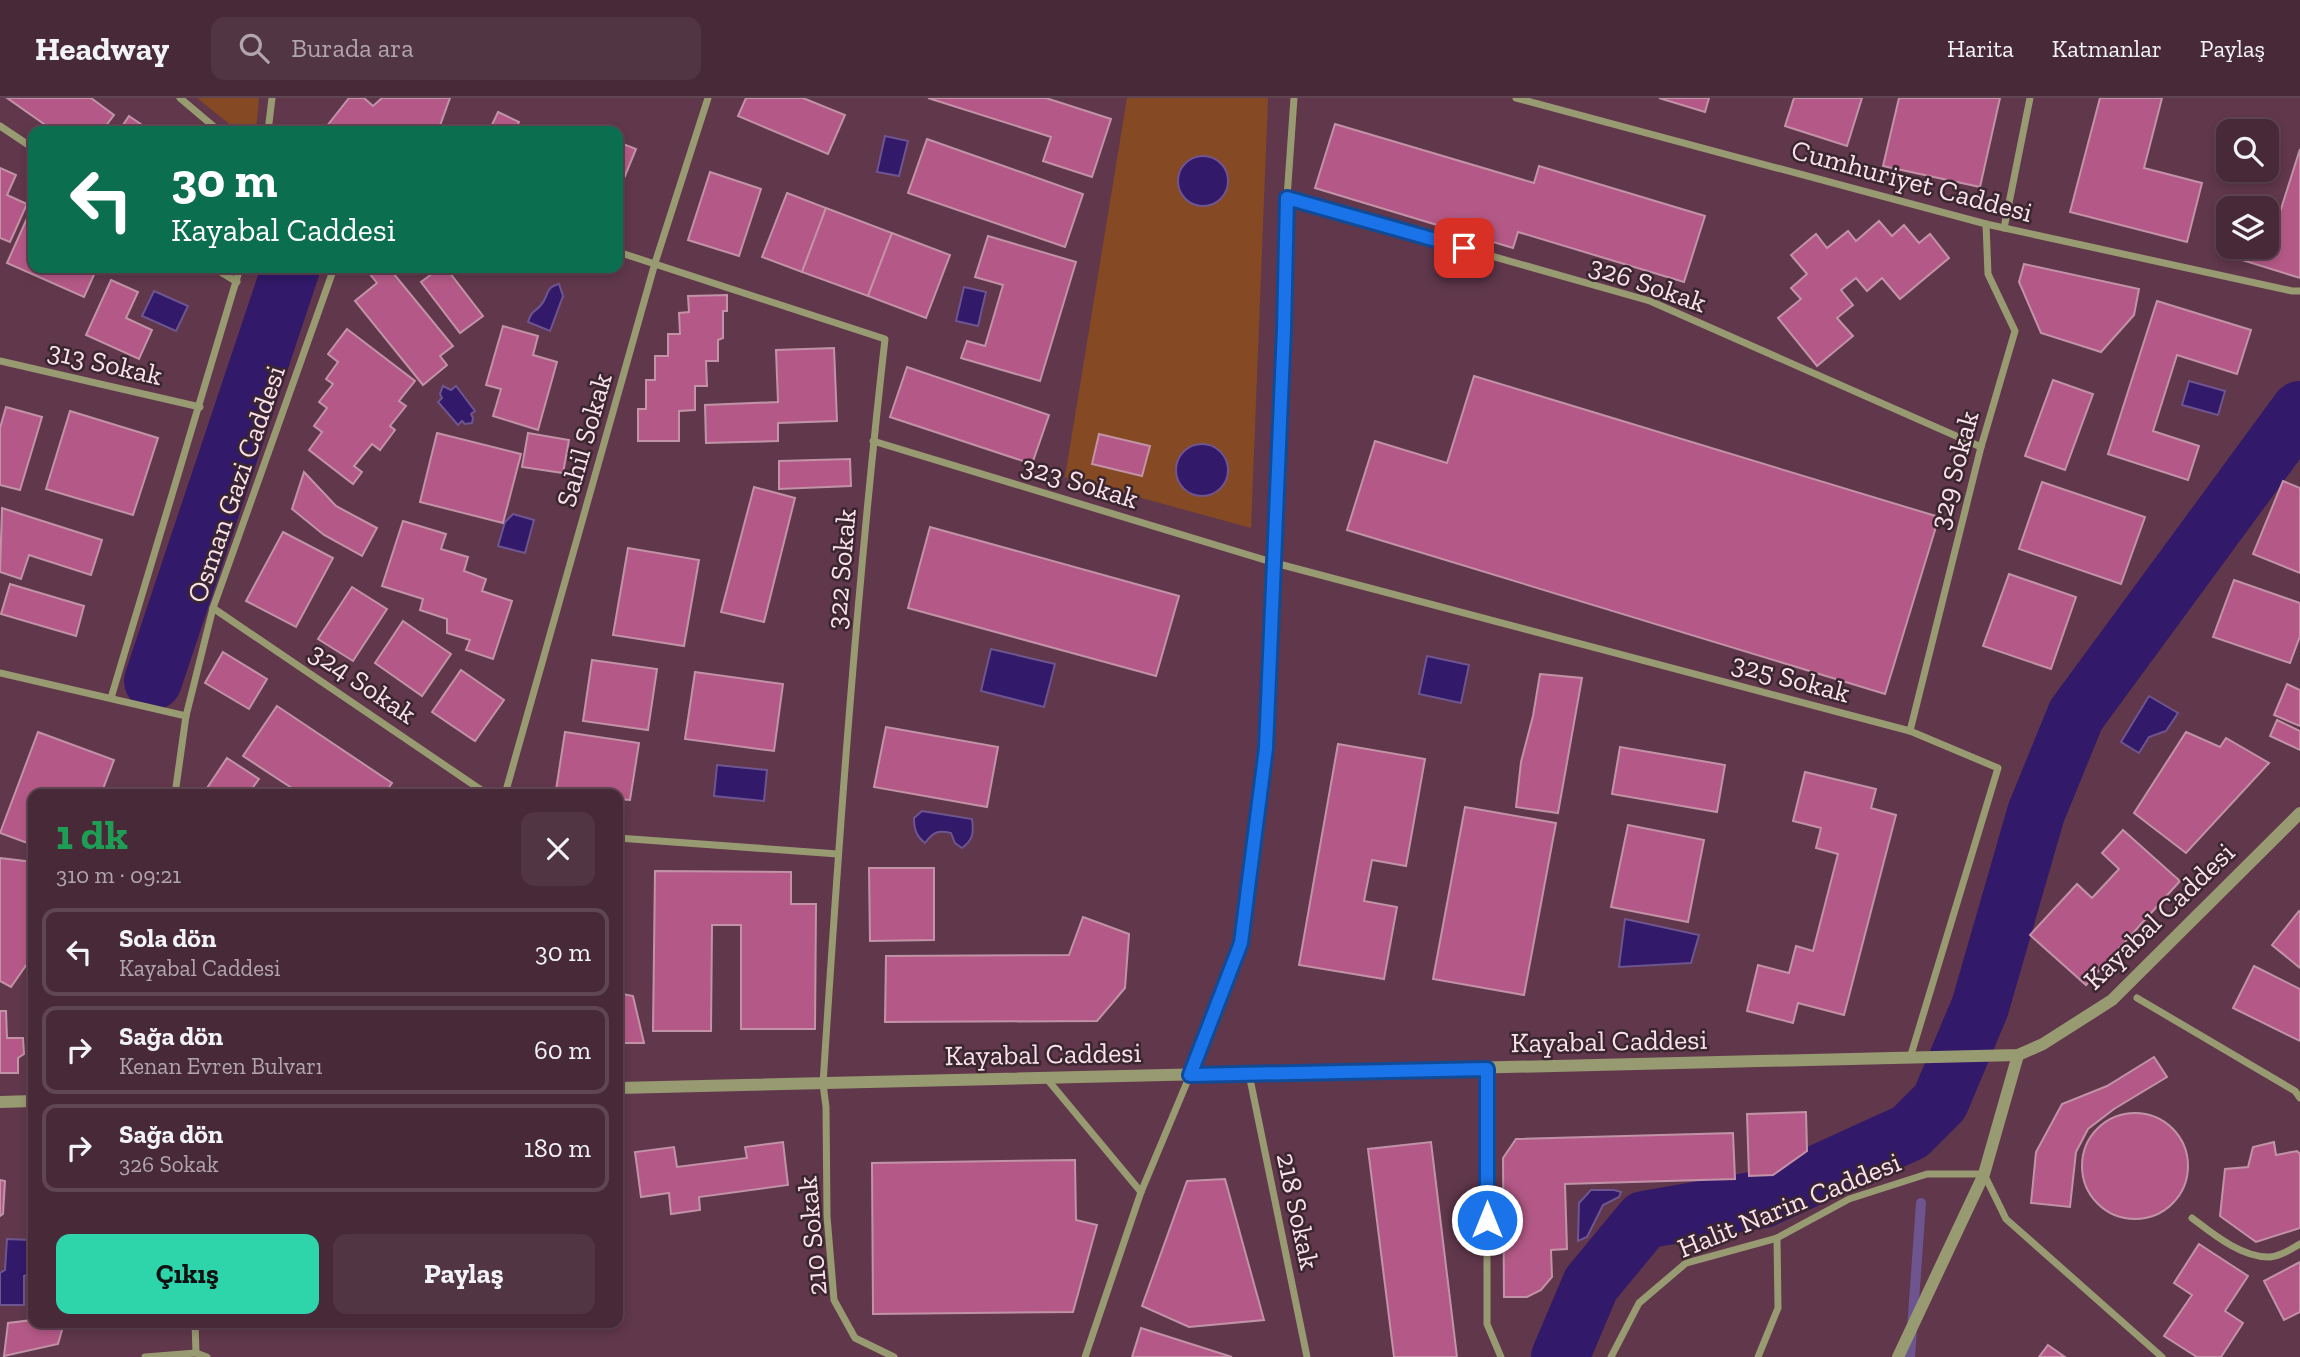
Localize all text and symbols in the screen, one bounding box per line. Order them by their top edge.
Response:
search box [211,17,701,80]
text: Headway [35,29,169,68]
icon: search [235,29,273,67]
text: Burada ara [291,32,414,64]
text: Harita [1947,34,2014,63]
text: Katmanlar [2052,34,2162,63]
text: Paylaş [2200,34,2265,63]
map controls [2216,119,2279,259]
button: search [2216,119,2279,182]
street label: Cumhuriyet Caddesi [1788,133,2036,229]
text: 30 m [171,151,277,210]
icon: left [56,154,147,245]
button: layers [2216,196,2279,259]
text: Kayabal Caddesi [171,211,396,249]
pin [1434,218,1494,278]
icon: arrive [1445,229,1483,267]
street label: 326 Sokak [1585,249,1711,319]
street label: 313 Sokak [45,334,166,392]
street label: Osman Gazi Caddesi [180,361,292,607]
street label: Sahil Sokak [549,369,619,511]
street label: 329 Sokak [1922,407,1986,533]
street label: 323 Sokak [1018,449,1143,515]
street label: 322 Sokak [819,507,863,631]
street label: 324 Sokak [303,635,423,731]
street label: 325 Sokak [1728,646,1854,710]
text: 1 dk [56,809,128,860]
button: close [521,812,595,886]
street label: Kayabal Caddesi [2077,836,2241,996]
text: 310 m · 09:21 [56,861,181,889]
text: Sola dön [119,922,216,954]
icon: left [60,933,98,971]
text: 30 m [535,936,591,968]
text: Kayabal Caddesi [119,954,281,982]
text: Sağa dön [119,1020,223,1052]
street label: Kayabal Caddesi [1510,1023,1708,1059]
icon: right [60,1031,98,1069]
text: 60 m [534,1034,591,1066]
street label: Kayabal Caddesi [944,1036,1142,1072]
text: Kenan Evren Bulvarı [119,1052,322,1080]
text: Sağa dön [119,1118,223,1150]
icon: right [60,1129,98,1167]
text: 180 m [524,1132,591,1164]
street label: Halit Narin Caddesi [1673,1145,1905,1265]
text: 326 Sokak [119,1150,219,1178]
street label: 218 Sokak [1270,1150,1327,1273]
street label: 210 Sokak [790,1175,834,1297]
position arrow [1450,1183,1524,1257]
button: Çıkış [56,1234,319,1314]
button: Paylaş [333,1234,595,1314]

